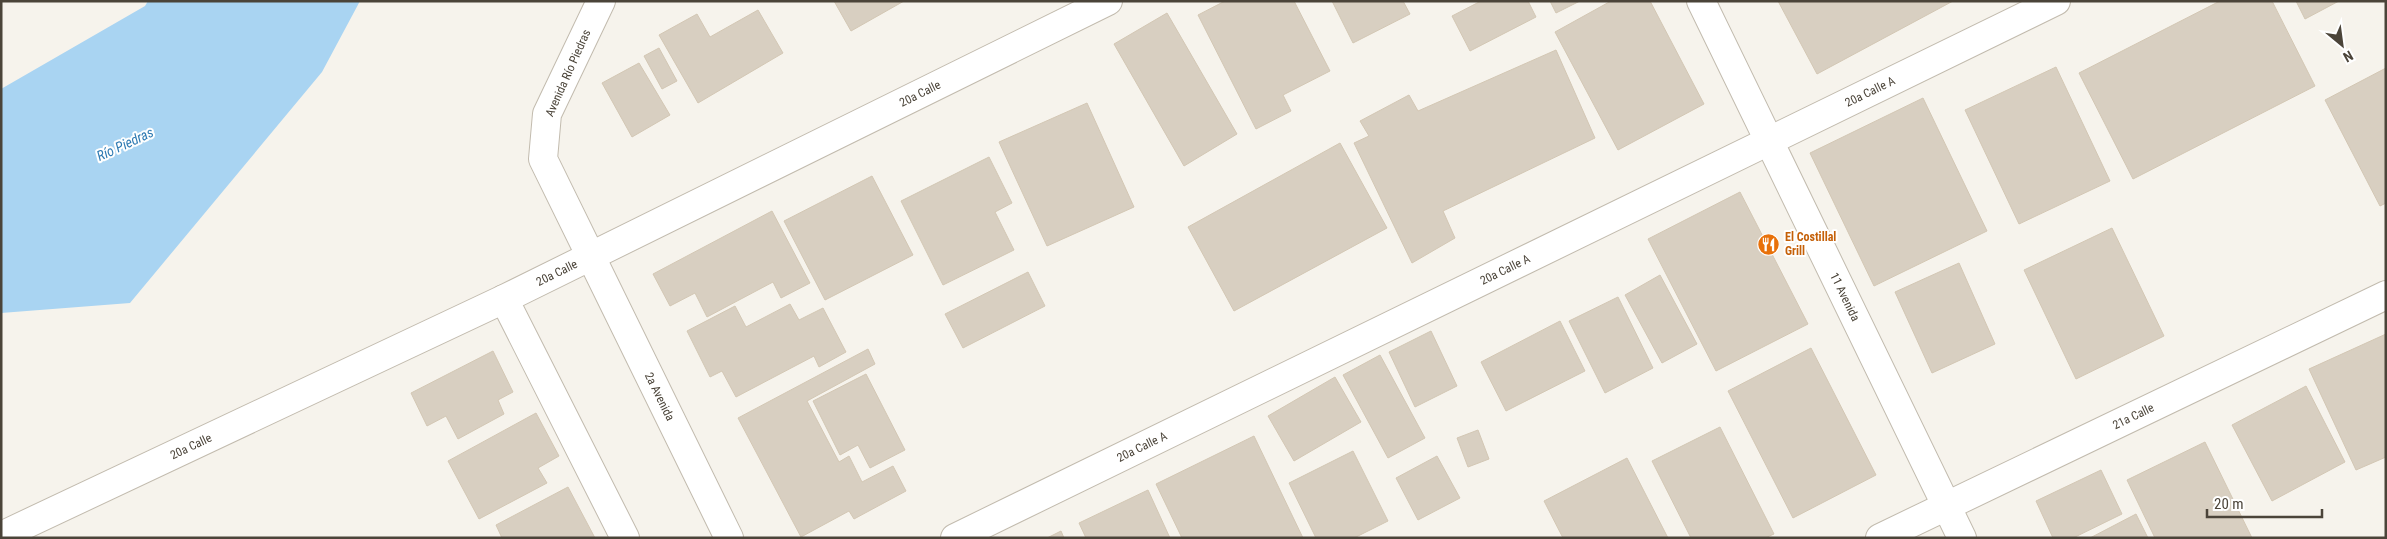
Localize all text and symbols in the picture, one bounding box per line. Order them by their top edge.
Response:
north arrow [2317,20,2367,70]
street label: Avenida Río Piedras [543,27,593,119]
text: N [2341,47,2356,65]
street label: 20a Calle A [1843,74,1897,110]
street label: 20a Calle [897,78,943,110]
water label: Río Piedras [94,124,156,164]
place label: El Costillal Grill [1785,230,1836,258]
restaurant icon: El Costillal Grill [1757,232,1781,256]
street label: 20a Calle A [1478,252,1532,288]
street label: 20a Calle [534,257,580,289]
street label: 11 Avenida [1827,270,1863,324]
street label: 2a Avenida [642,370,677,423]
street label: 21a Calle [2110,400,2157,432]
street label: 20a Calle A [1115,429,1169,465]
street label: 20a Calle [168,431,214,462]
scale bar [2207,486,2322,518]
text: 20 m [2214,495,2244,513]

